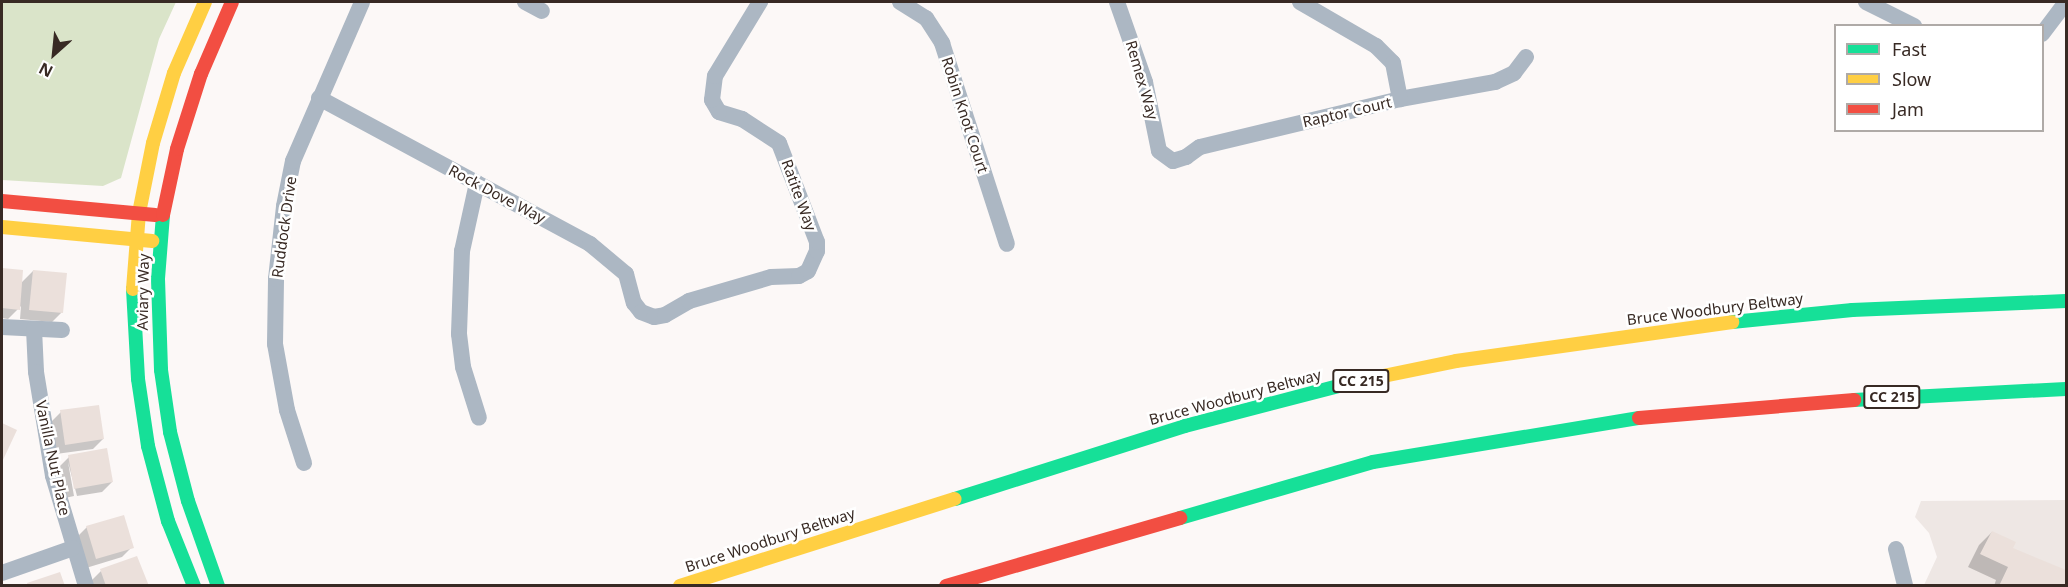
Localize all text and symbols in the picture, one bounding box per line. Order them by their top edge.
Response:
north arrow [24,24,84,84]
legend [1834,24,2044,132]
text: Fast [1892,37,1927,61]
street label: Remex Way [1122,38,1162,122]
street label: Robin Knot Court [938,55,992,175]
text: N [35,57,57,83]
text: Slow [1892,67,1931,91]
street label: Raptor Court [1301,93,1393,131]
text: Jam [1892,97,1924,121]
street label: Ratite Way [778,157,820,233]
street label: Rock Dove Way [446,161,548,227]
street label: Ruddock Drive [268,175,300,279]
street label: Aviary Way [133,253,153,331]
street label: Bruce Woodbury Beltway [1626,289,1804,329]
street label: Bruce Woodbury Beltway [1147,365,1323,429]
road number: CC 215 [1331,370,1391,392]
road number: CC 215 [1862,386,1922,408]
street label: Vanilla Nut Place [32,399,74,517]
street label: Bruce Woodbury Beltway [683,504,857,576]

